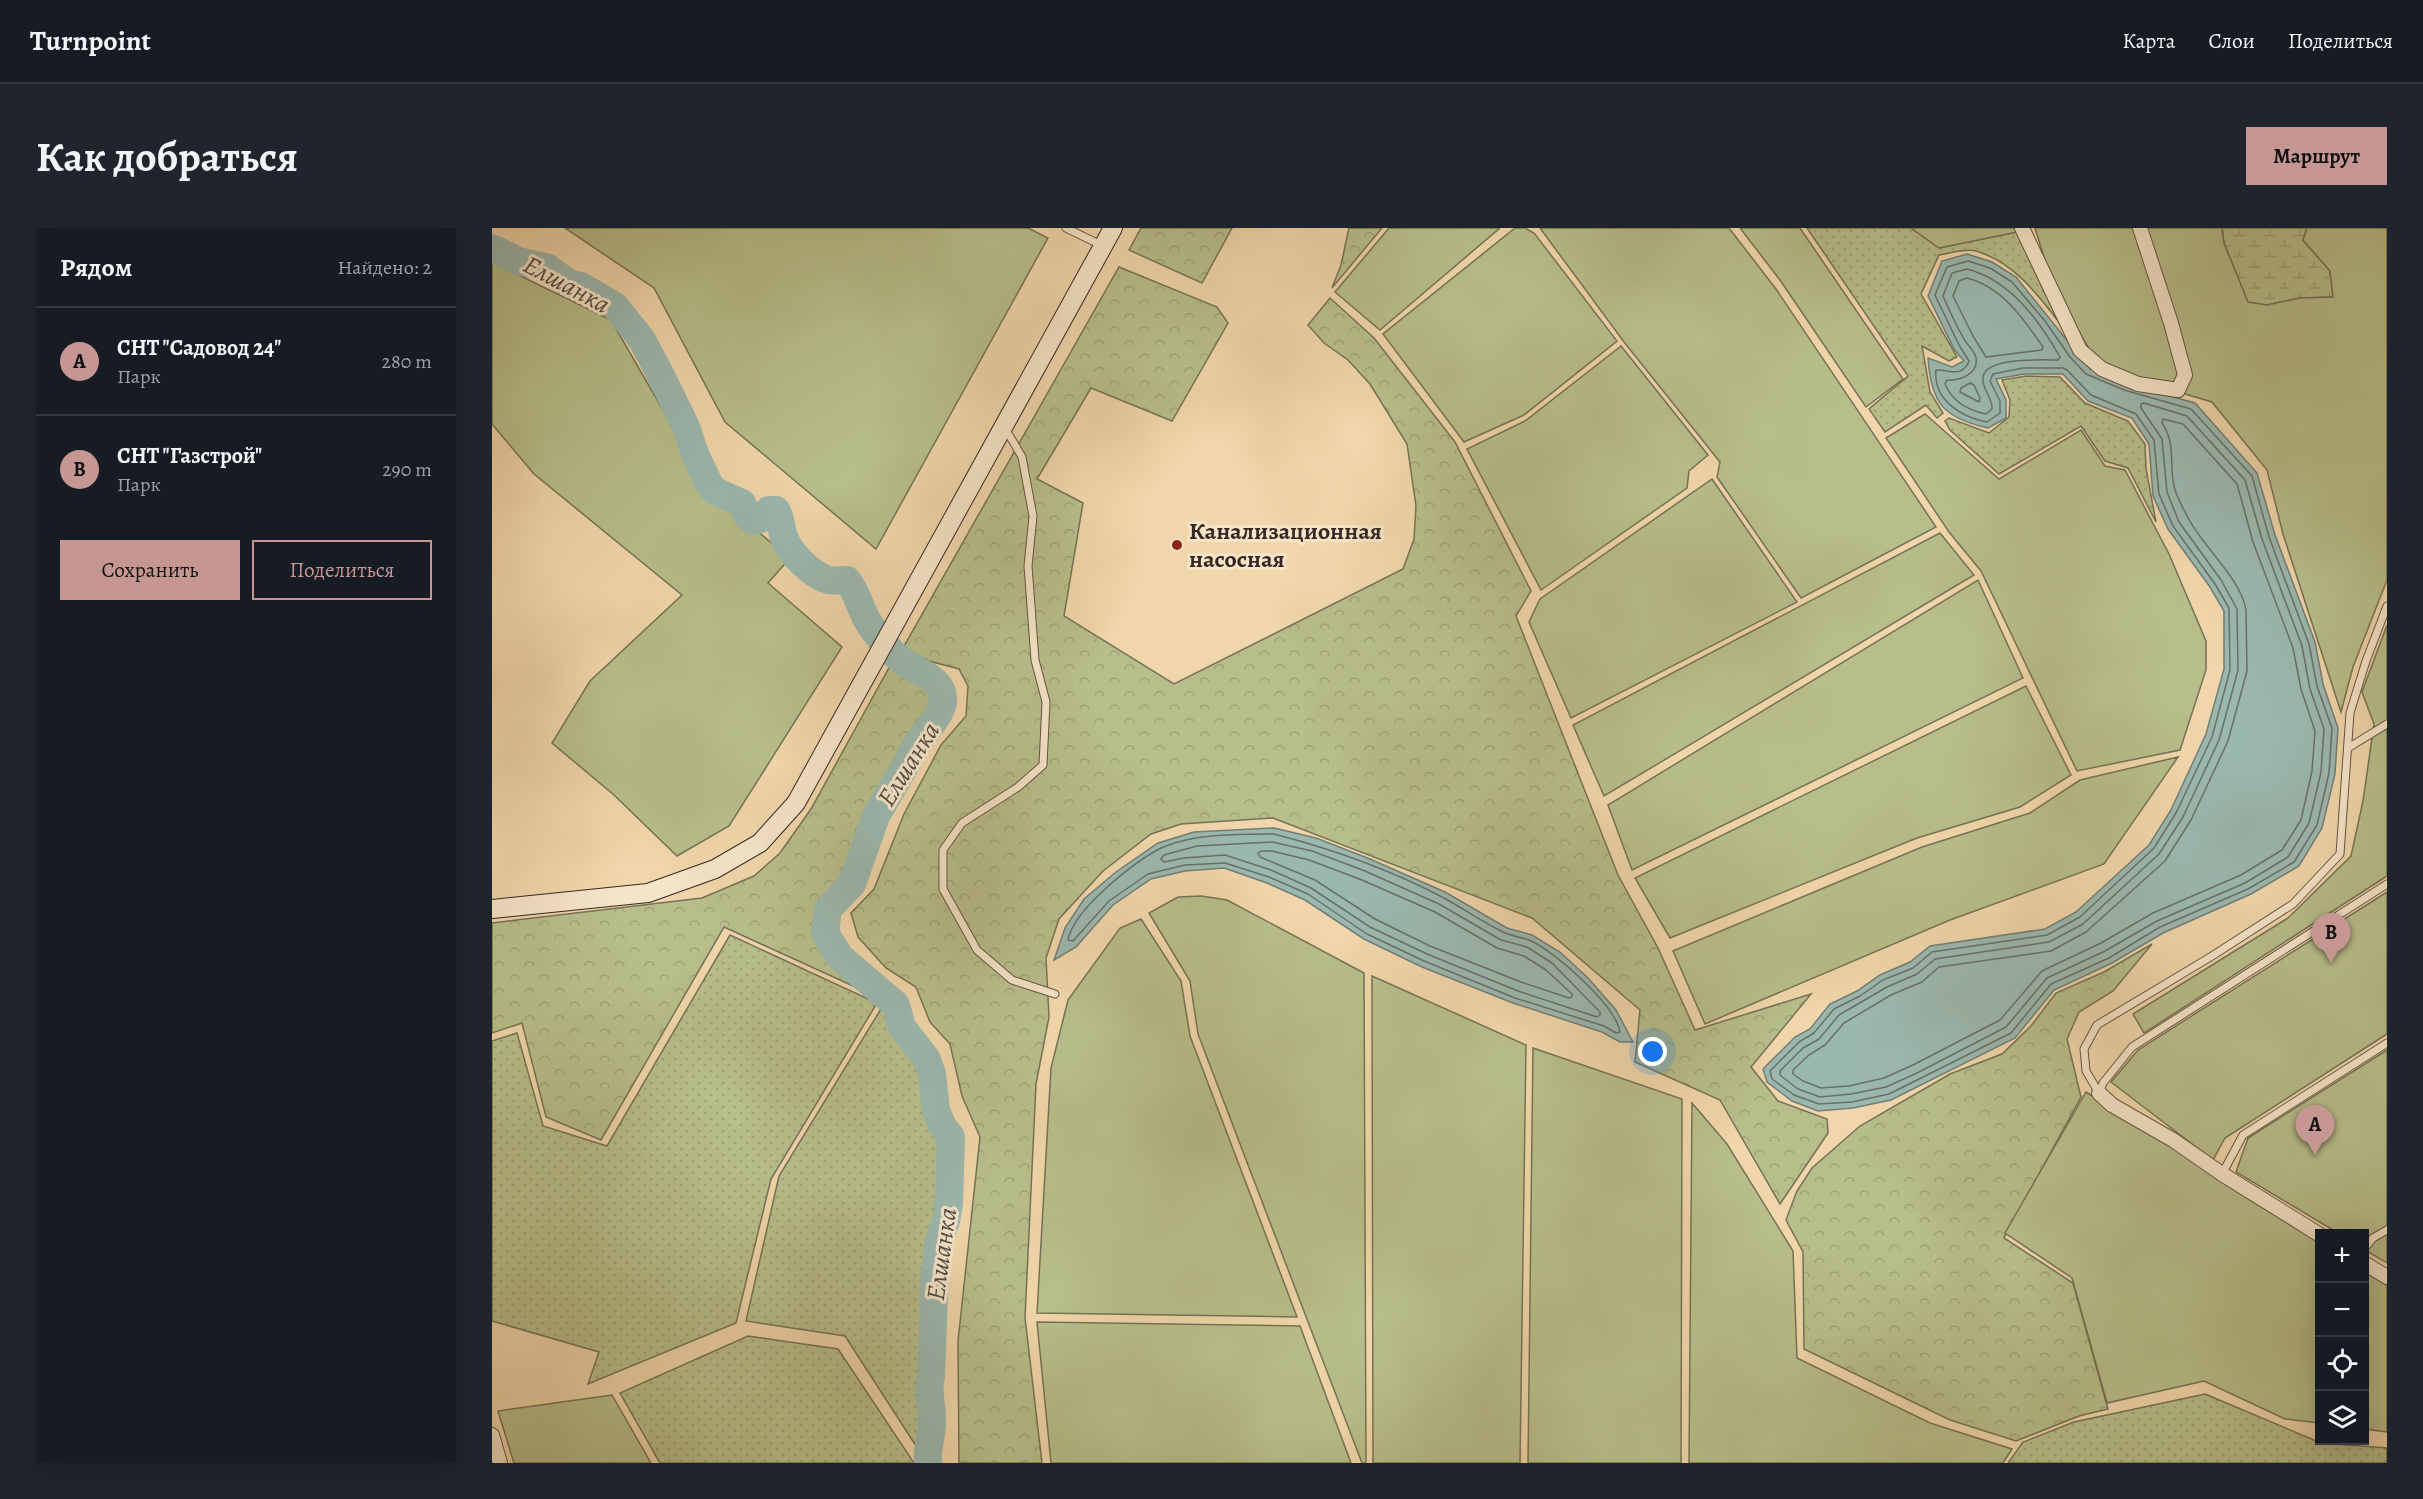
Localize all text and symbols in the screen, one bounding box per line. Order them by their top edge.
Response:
text: Turnpoint [30,22,151,60]
text: Карта [2122,27,2175,55]
text: Слои [2208,27,2255,55]
text: Поделиться [2288,27,2393,55]
button: Маршрут [2246,127,2387,185]
text: Как добраться [36,128,298,185]
water label: Елшанка [517,247,616,322]
text: Рядом [60,250,132,285]
text: Найдено: 2 [337,254,432,281]
text: СНТ "Садовод 24" [117,333,281,363]
text: A [73,348,86,375]
text: 280 m [382,348,432,375]
text: Парк [117,363,161,390]
text: СНТ "Газстрой" [117,441,262,471]
text: B [73,456,86,483]
text: 290 m [382,456,432,483]
text: Парк [117,471,161,498]
place label: Канализационная насосная [1189,515,1382,575]
marker: Канализационная насосная [1170,538,1184,552]
button: Сохранить [60,540,240,600]
button: Поделиться [252,540,432,600]
water label: Елшанка [869,715,948,813]
pin: B [2312,914,2350,963]
your location [1638,1037,1667,1066]
pin: A [2296,1106,2334,1155]
water label: Елшанка [918,1205,965,1303]
map controls [2315,1229,2369,1445]
button: + [2315,1229,2369,1283]
button: − [2315,1283,2369,1337]
button: locate [2315,1337,2369,1391]
button: layers [2315,1391,2369,1445]

